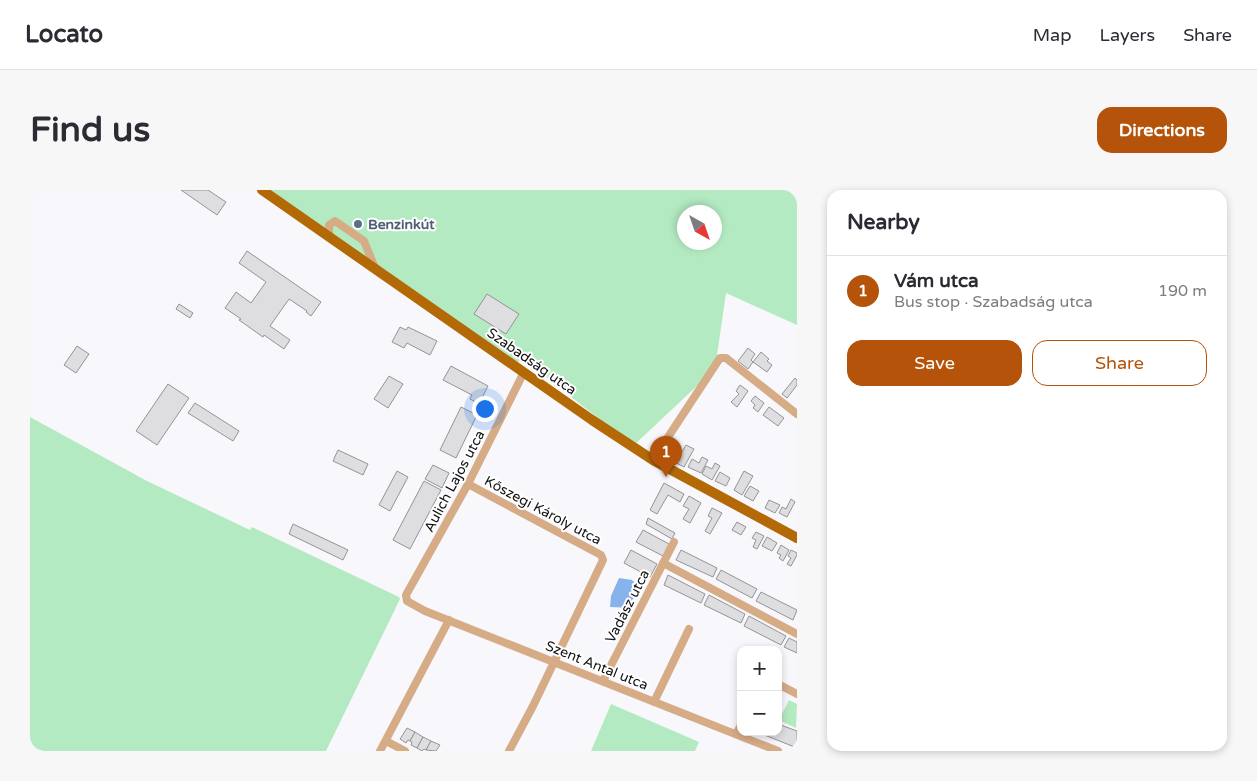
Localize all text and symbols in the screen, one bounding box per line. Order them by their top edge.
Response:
text: Locato [25,20,103,49]
text: Map [1033,24,1072,46]
text: Layers [1100,24,1155,46]
text: Share [1183,24,1232,46]
button: Directions [1097,107,1227,153]
text: Find us [30,109,150,151]
north arrow [677,205,722,250]
text: Nearby [847,210,920,235]
place label: Benzinkút [368,216,435,233]
marker: Benzinkút [352,218,364,230]
text: Vám utca [894,270,979,292]
text: 1 [858,281,868,301]
text: 190 m [1158,281,1207,301]
text: Bus stop · Szabadság utca [894,292,1093,312]
street label: Szabadság utca [484,324,580,399]
button: Save [847,340,1022,386]
button: Share [1032,340,1207,386]
your location [472,396,498,422]
street label: Aulich Lajos utca [420,427,488,535]
pin: 1 [650,436,682,477]
street label: Kőszegi Károly utca [481,472,604,548]
street label: Vadász utca [602,567,653,646]
street label: Szent Antal utca [543,637,651,694]
map controls [737,646,782,736]
button: + [737,646,782,691]
button: − [737,691,782,736]

